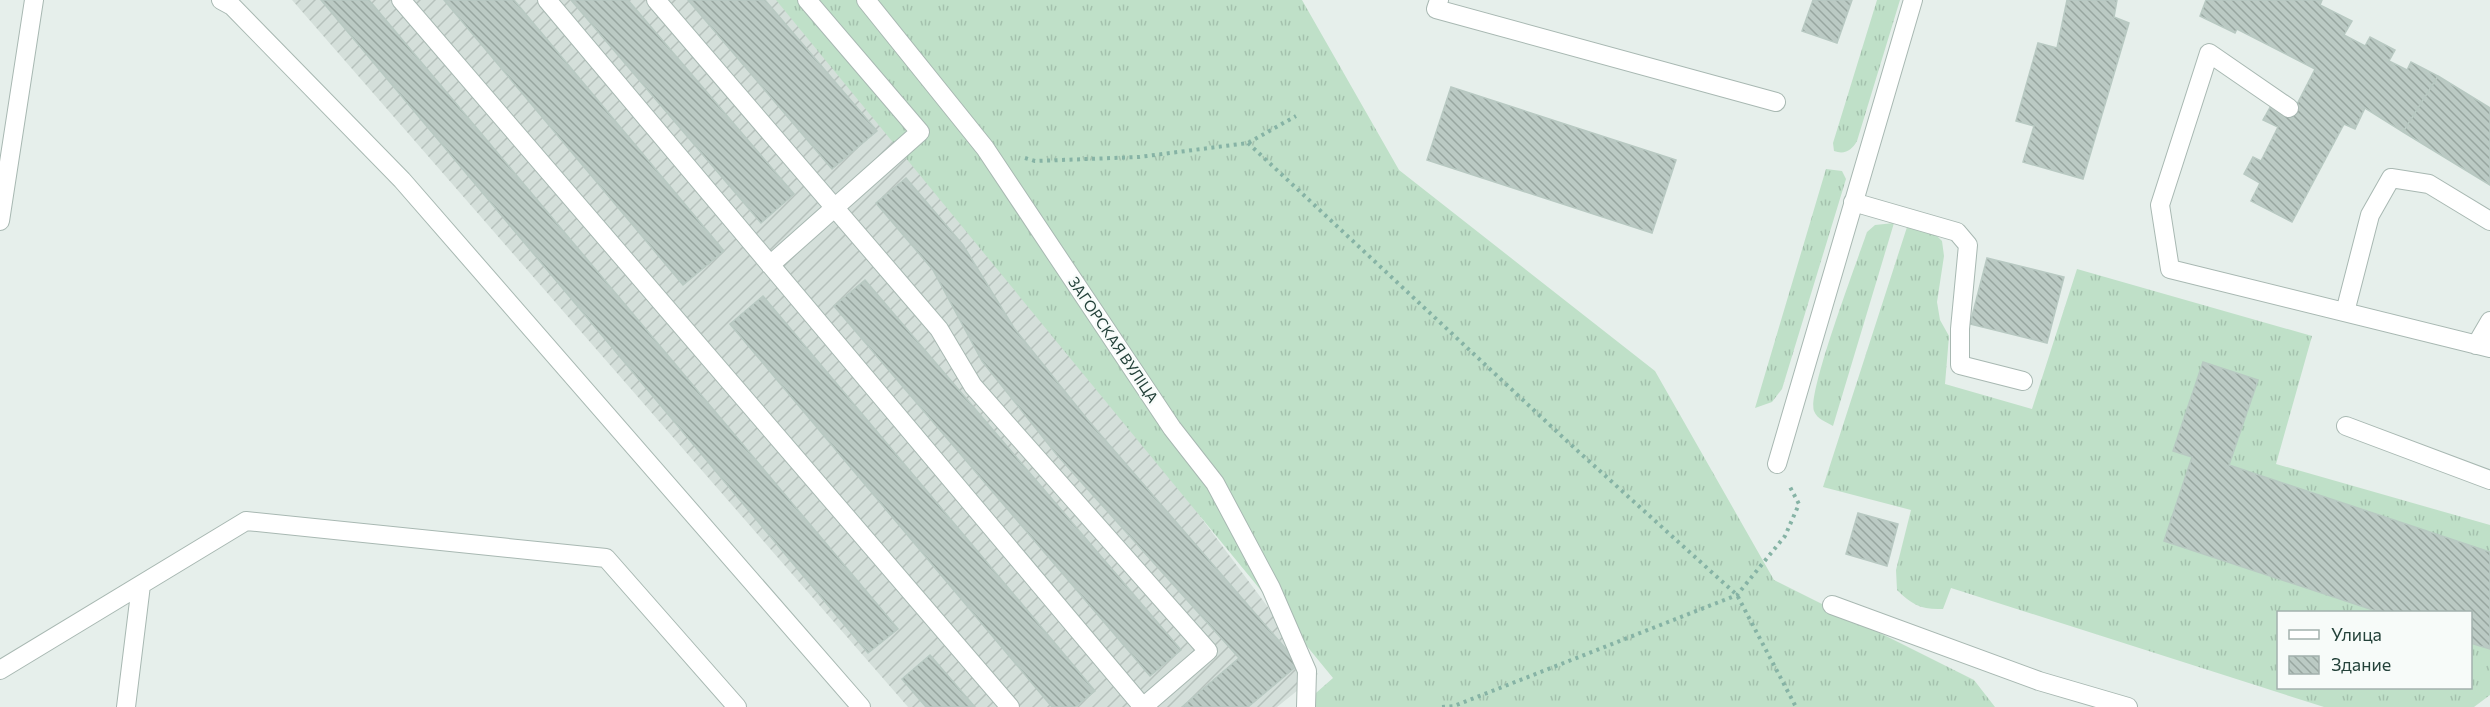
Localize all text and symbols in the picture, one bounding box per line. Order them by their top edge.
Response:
street label: ЗАГОРСКАЯ ВУЛІЦА [1065,273,1163,406]
legend [2277,611,2472,689]
text: Улица [2331,623,2382,645]
text: Здание [2331,653,2391,675]

